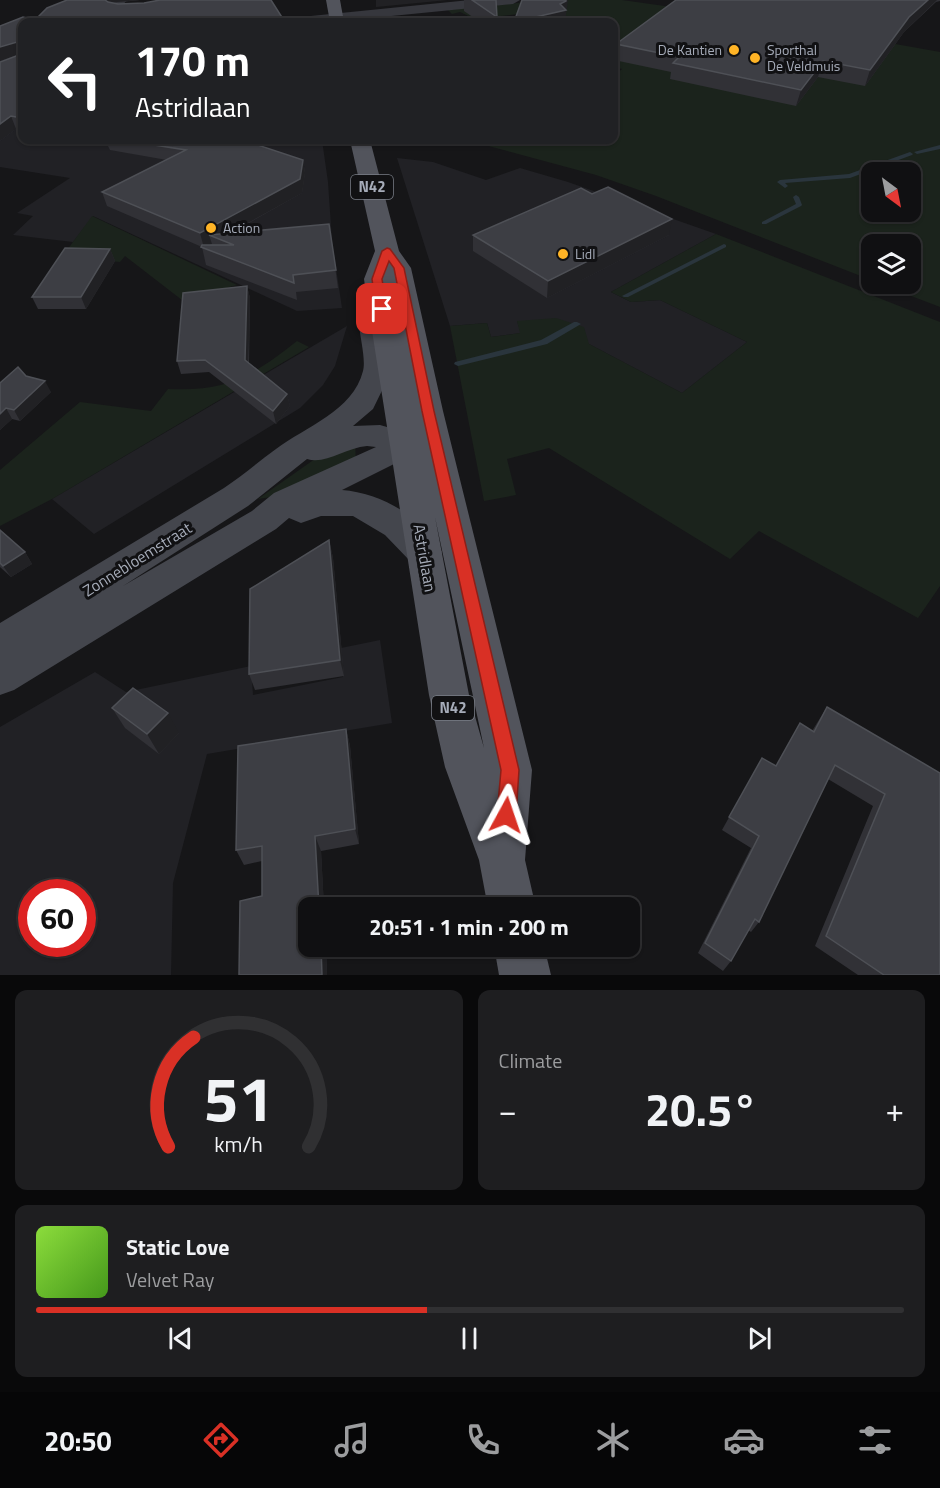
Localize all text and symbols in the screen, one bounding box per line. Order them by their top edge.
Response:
text: 170 m [135,28,250,92]
place label: De Kantien [658,39,722,60]
place label: Sporthal De Veldmuis [767,39,840,76]
icon: left [36,42,114,120]
marker: De Kantien [727,43,741,57]
marker: Sporthal De Veldmuis [748,51,762,65]
text: Astridlaan [135,86,250,127]
north arrow [861,162,921,222]
map controls [861,162,921,294]
road number: N42 [351,175,393,199]
place label: Action [223,217,260,238]
marker: Action [204,221,218,235]
button: layers [861,234,921,294]
place label: Lidl [575,243,595,264]
marker: Lidl [556,247,570,261]
pin [356,283,407,334]
icon: arrive [365,292,398,325]
street label: Zonnebloemstraat [78,516,196,602]
street label: Astridlaan [407,522,443,594]
road number: N42 [432,696,474,720]
position arrow [474,783,538,847]
speed limit sign: 60 [18,879,96,957]
text: 20:51 · 1 min · 200 m [369,910,569,944]
text: Climate [499,1045,562,1076]
text: 51 [204,1050,274,1145]
text: 20.5° [645,1075,757,1143]
text: − [499,1085,517,1135]
text: + [886,1085,904,1135]
text: km/h [214,1128,263,1160]
text: Static Love [126,1230,229,1264]
text: Velvet Ray [126,1264,215,1295]
icon: previous [164,1322,197,1355]
icon: pause [453,1322,486,1355]
icon: next [743,1322,776,1355]
icon: directions [200,1419,242,1461]
icon: music [331,1419,373,1461]
icon: phone [462,1419,504,1461]
icon: climate [592,1419,634,1461]
icon: car [723,1419,765,1461]
icon: filters [854,1419,896,1461]
text: 20:50 [44,1420,112,1461]

